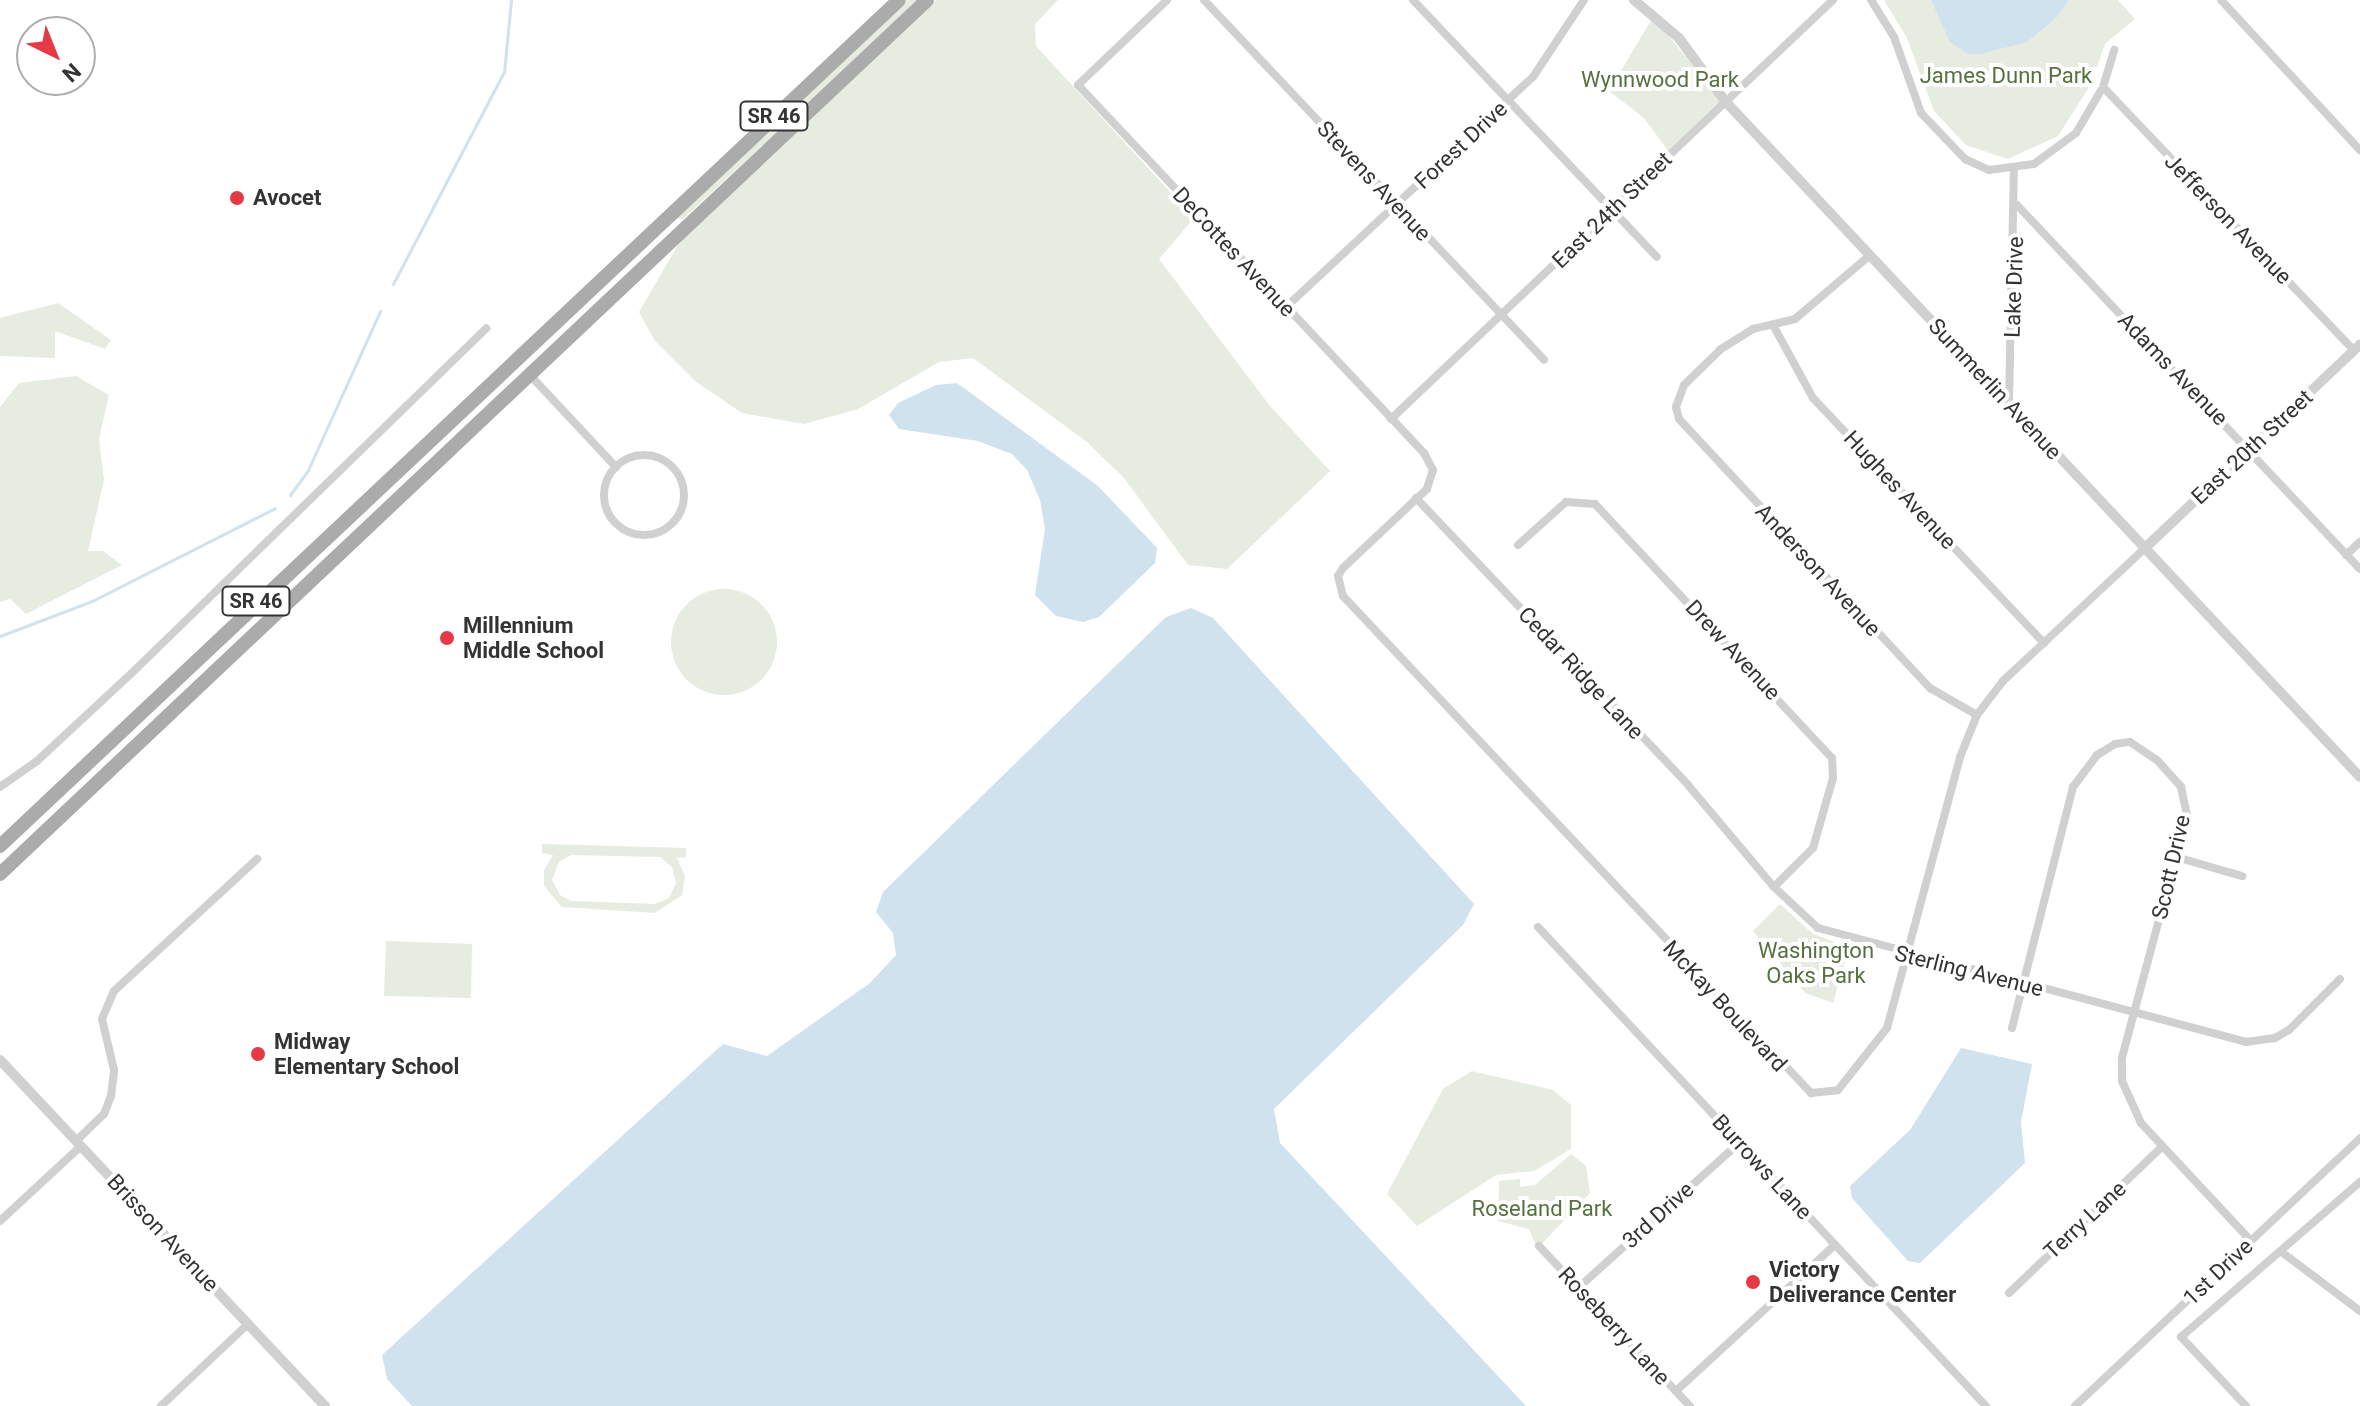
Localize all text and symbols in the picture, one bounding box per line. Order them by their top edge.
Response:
north arrow [16,16,96,96]
text: N [57,58,86,87]
park label: James Dunn Park [1920,63,2092,89]
park label: Wynnwood Park [1581,67,1739,93]
street label: Forest Drive [1409,96,1513,194]
road number: SR 46 [738,100,810,132]
street label: Stevens Avenue [1312,115,1436,247]
street label: East 24th Street [1547,146,1677,274]
street label: Jefferson Avenue [2159,148,2297,290]
street label: DeCottes Avenue [1167,182,1301,322]
place label: Avocet [253,185,321,211]
marker: Avocet [228,189,246,207]
street label: Lake Drive [1999,236,2029,338]
street label: Adams Avenue [2113,307,2233,431]
street label: Summerlin Avenue [1923,313,2067,465]
street label: East 20th Street [2186,384,2318,510]
street label: Hughes Avenue [1838,425,1962,555]
street label: Anderson Avenue [1750,498,1886,642]
road number: SR 46 [220,585,292,617]
street label: Drew Avenue [1680,594,1786,706]
street label: Cedar Ridge Lane [1513,601,1649,745]
place label: Millennium Middle School [463,612,604,664]
marker: Millennium Middle School [438,629,456,647]
street label: Scott Drive [2146,812,2196,922]
street label: McKay Boulevard [1658,935,1792,1077]
park label: Washington Oaks Park [1758,937,1874,988]
street label: Sterling Avenue [1892,940,2046,1002]
place label: Midway Elementary School [274,1028,459,1080]
marker: Midway Elementary School [249,1045,267,1063]
street label: Burrows Lane [1707,1109,1817,1225]
street label: Brisson Avenue [102,1169,224,1297]
street label: Terry Lane [2039,1175,2131,1265]
street label: 3rd Drive [1617,1176,1699,1254]
park label: Roseland Park [1472,1196,1612,1222]
street label: 1st Drive [2178,1233,2258,1311]
place label: Victory Deliverance Center [1769,1256,1956,1308]
street label: Roseberry Lane [1553,1262,1675,1390]
marker: Victory Deliverance Center [1744,1273,1762,1291]

